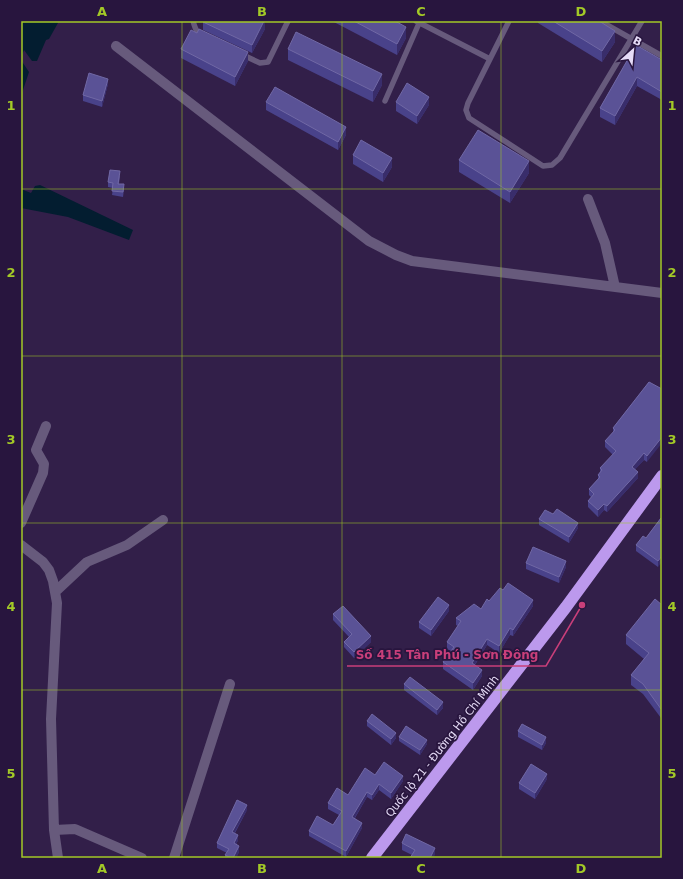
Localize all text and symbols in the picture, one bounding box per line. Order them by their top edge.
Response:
text: A [97,4,107,19]
text: B [257,4,267,19]
text: C [416,4,426,19]
text: D [576,4,587,19]
north arrow [613,30,653,70]
text: B [631,34,644,49]
text: 1 [6,98,16,113]
text: 1 [667,98,677,113]
text: 2 [6,265,16,280]
text: 2 [667,265,677,280]
text: 3 [6,432,16,447]
text: 3 [667,432,677,447]
text: 4 [6,599,16,614]
text: 4 [667,599,677,614]
callout: Số 415 Tân Phú - Sơn Đông [347,642,546,666]
text: Số 415 Tân Phú - Sơn Đông [356,648,538,662]
street label: Quốc lộ 21 - Đường Hồ Chí Minh [383,673,502,820]
text: 5 [6,766,16,781]
text: 5 [667,766,677,781]
text: A [97,861,107,876]
text: B [257,861,267,876]
text: C [416,861,426,876]
text: D [576,861,587,876]

